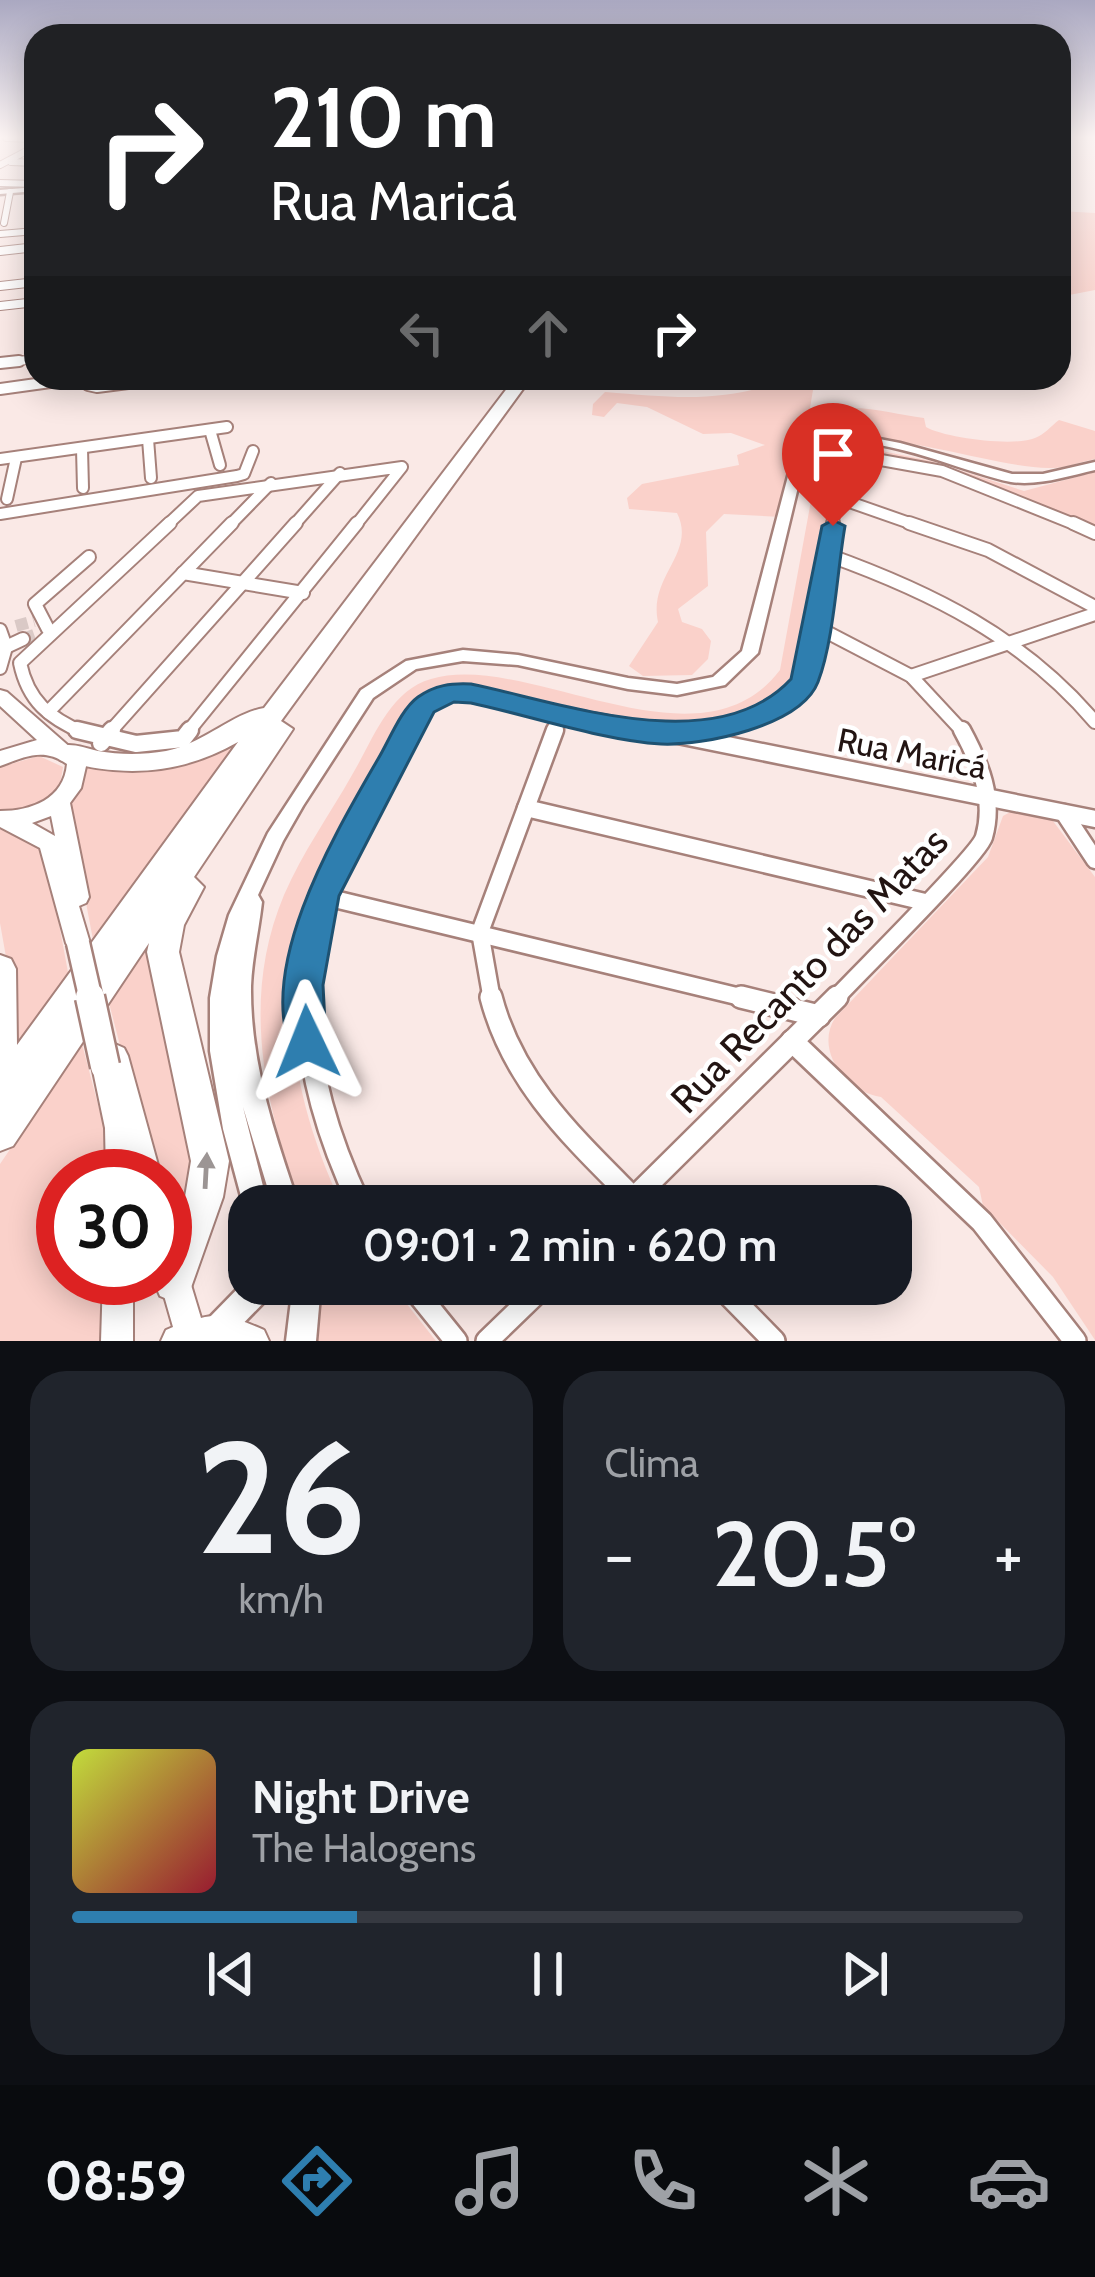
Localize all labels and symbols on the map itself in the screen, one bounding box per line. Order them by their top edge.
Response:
pin [782,403,884,526]
street label: Rua Maricá [834,719,990,787]
street label: Rua Recanto das Matas [660,817,958,1123]
position arrow [244,979,370,1105]
speed limit sign: 30 [36,1149,192,1305]
one-way arrow [197,1151,216,1189]

